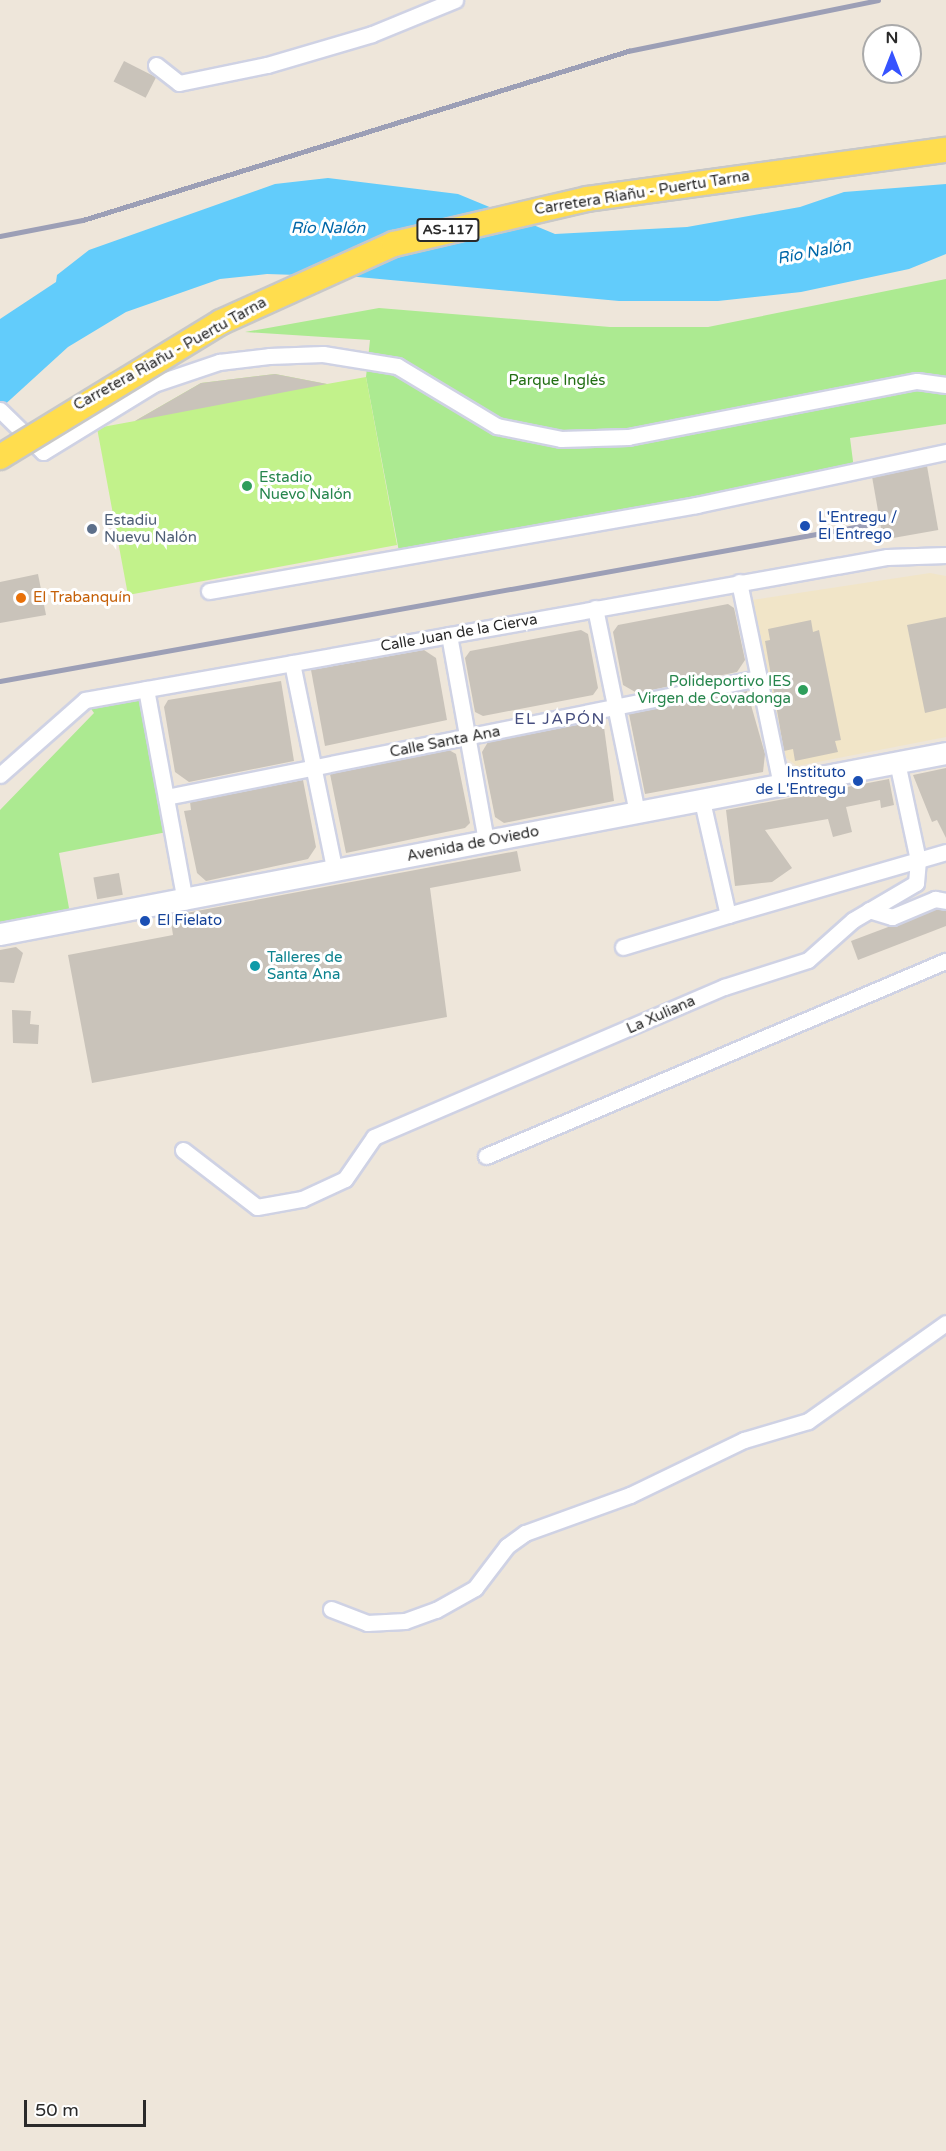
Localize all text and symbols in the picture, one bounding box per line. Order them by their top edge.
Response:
north arrow [862,24,922,84]
text: N [886,28,898,48]
street label: Carretera Riañu - Puertu Tarna [533,167,751,219]
water label: Río Nalón [291,218,365,238]
road number: AS-117 [415,219,481,241]
water label: Río Nalón [776,235,852,269]
street label: Carretera Riañu - Puertu Tarna [70,293,270,415]
park label: Parque Inglés [509,372,605,390]
place label: Estadio Nuevo Nalón [259,468,352,503]
marker: Estadio Nuevo Nalón [240,479,254,493]
place label: L'Entregu / El Entrego [818,508,897,543]
place label: Estadiu Nuevu Nalón [104,511,197,546]
marker: L'Entregu / El Entrego [796,517,814,535]
marker: Estadiu Nuevu Nalón [85,522,99,536]
place label: El Trabanquín [33,589,131,607]
marker: El Trabanquín [14,591,28,605]
street label: Calle Juan de la Cierva [379,610,539,656]
place label: Polideportivo IES Virgen de Covadonga [638,672,791,707]
marker: Polideportivo IES Virgen de Covadonga [796,683,810,697]
district label: EL JAPÓN [514,709,606,729]
street label: Calle Santa Ana [388,722,502,762]
place label: Instituto de L'Entregu [755,763,846,798]
marker: Instituto de L'Entregu [851,774,865,788]
street label: Avenida de Oviedo [405,822,541,866]
place label: El Fielato [157,912,222,930]
marker: El Fielato [138,914,152,928]
place label: Talleres de Santa Ana [267,948,342,983]
marker: Talleres de Santa Ana [248,959,262,973]
street label: La Xuliana [624,992,698,1038]
scale bar [27,2088,148,2126]
text: 50 m [35,2099,79,2121]

